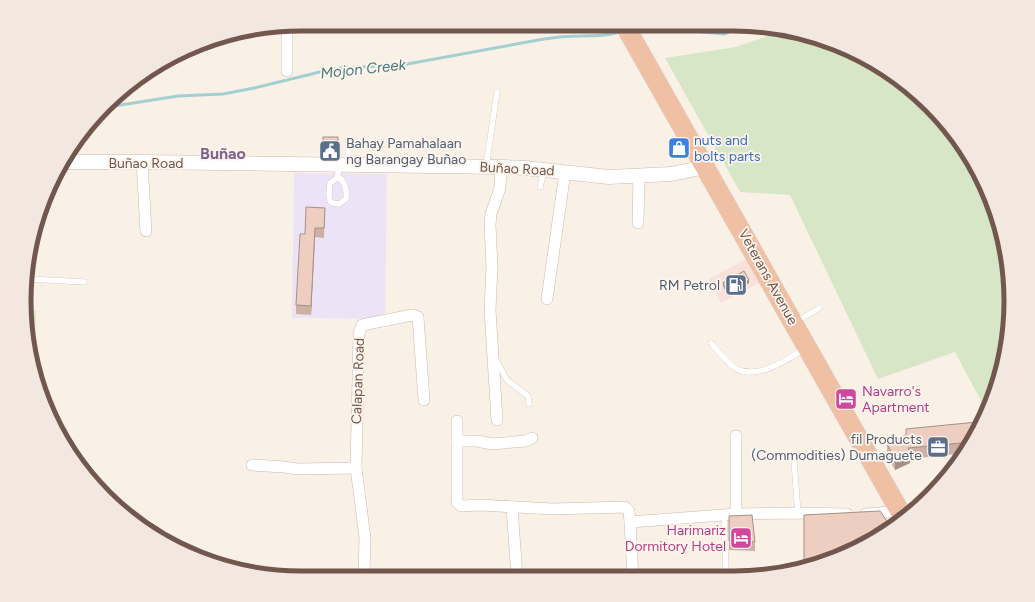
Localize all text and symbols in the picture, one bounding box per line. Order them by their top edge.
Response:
water label: Mojon Creek [319,55,407,82]
place label: nuts and bolts parts [694,132,761,165]
place label: Bahay Pamahalaan ng Barangay Buñao [346,135,466,168]
shop icon: nuts and bolts parts [666,135,692,161]
public building icon: Bahay Pamahalaan ng Barangay Buñao [317,138,343,164]
district label: Buñao [200,144,246,163]
street label: Buñao Road [108,155,184,172]
street label: Buñao Road [479,159,555,179]
street label: Veterans Avenue [735,226,801,328]
fuel station icon: RM Petrol [723,272,749,298]
place label: RM Petrol [659,277,720,294]
street label: Calapan Road [348,338,368,424]
place label: Navarro's Apartment [862,383,930,416]
hotel icon: Navarro's Apartment [833,386,859,412]
place label: fil Products (Commodities) Dumaguete [751,431,922,464]
office icon: fil Products (Commodities) Dumaguete [925,434,951,460]
place label: Harimariz Dormitory Hotel [625,522,726,555]
hotel icon: Harimariz Dormitory Hotel [728,525,754,551]

